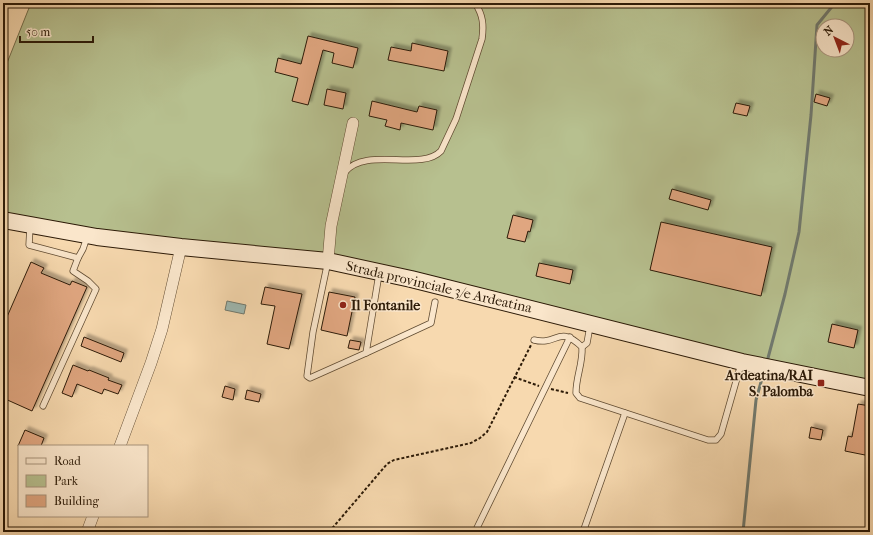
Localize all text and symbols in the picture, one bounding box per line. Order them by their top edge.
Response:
scale bar [20,18,93,44]
north arrow [815,18,855,58]
text: N [821,23,837,39]
text: 50 m [26,25,50,39]
street label: Strada provinciale 3/e Ardeatina [344,257,534,317]
place label: Il Fontanile [351,297,420,314]
marker: Il Fontanile [338,300,348,310]
place label: Ardeatina/RAI S. Palomba [724,367,814,400]
marker: Ardeatina/RAI S. Palomba [816,378,826,388]
legend [18,445,148,517]
text: Road [54,454,81,468]
text: Park [54,474,79,488]
text: Building [54,494,99,508]

